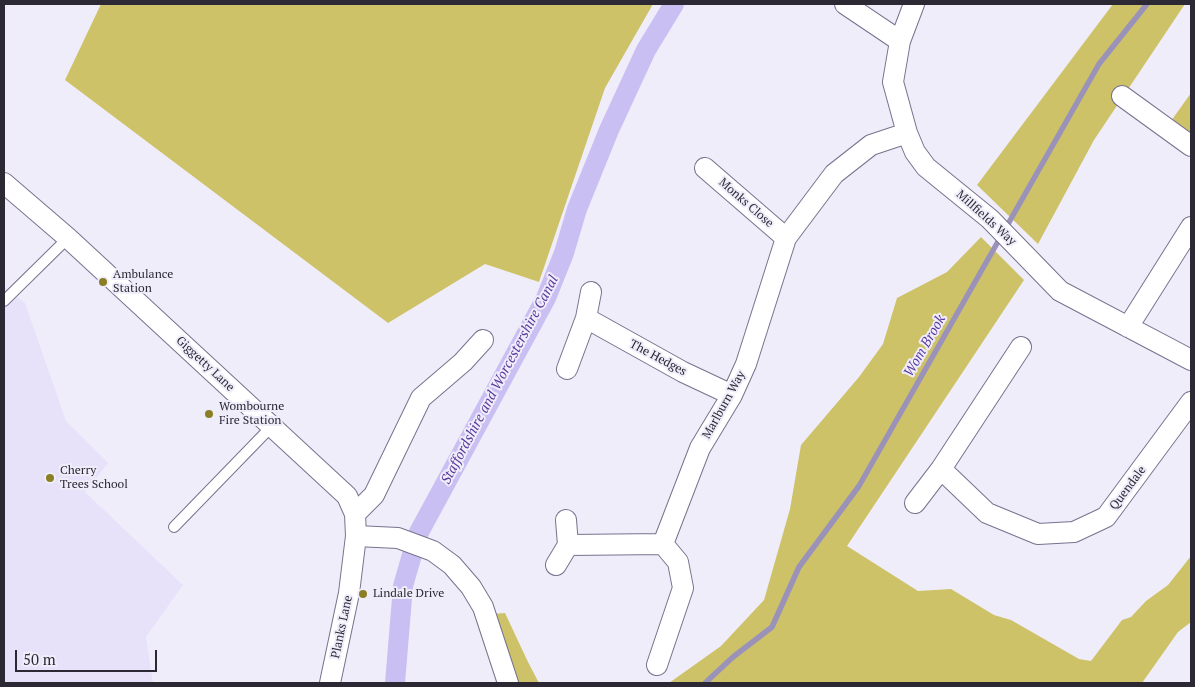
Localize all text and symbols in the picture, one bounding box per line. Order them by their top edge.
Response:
street label: Monks Close [716,175,776,231]
street label: Millfields Way [953,187,1019,249]
place label: Ambulance Station [113,268,173,296]
water label: Staffordshire and Worcestershire Canal [438,273,562,487]
marker: Ambulance Station [97,276,109,288]
water label: Wom Brook [900,312,950,380]
street label: Giggetty Lane [173,333,237,395]
street label: The Hedges [627,337,689,379]
street label: Marlburn Way [699,369,749,441]
place label: Wombourne Fire Station [219,400,284,428]
marker: Wombourne Fire Station [203,408,215,420]
street label: Quendale [1107,463,1149,513]
place label: Cherry Trees School [60,464,128,492]
marker: Cherry Trees School [44,472,56,484]
place label: Lindale Drive [373,587,444,601]
marker: Lindale Drive [357,588,369,600]
street label: Planks Lane [328,594,356,660]
scale bar [18,640,160,672]
text: 50 m [23,649,56,669]

